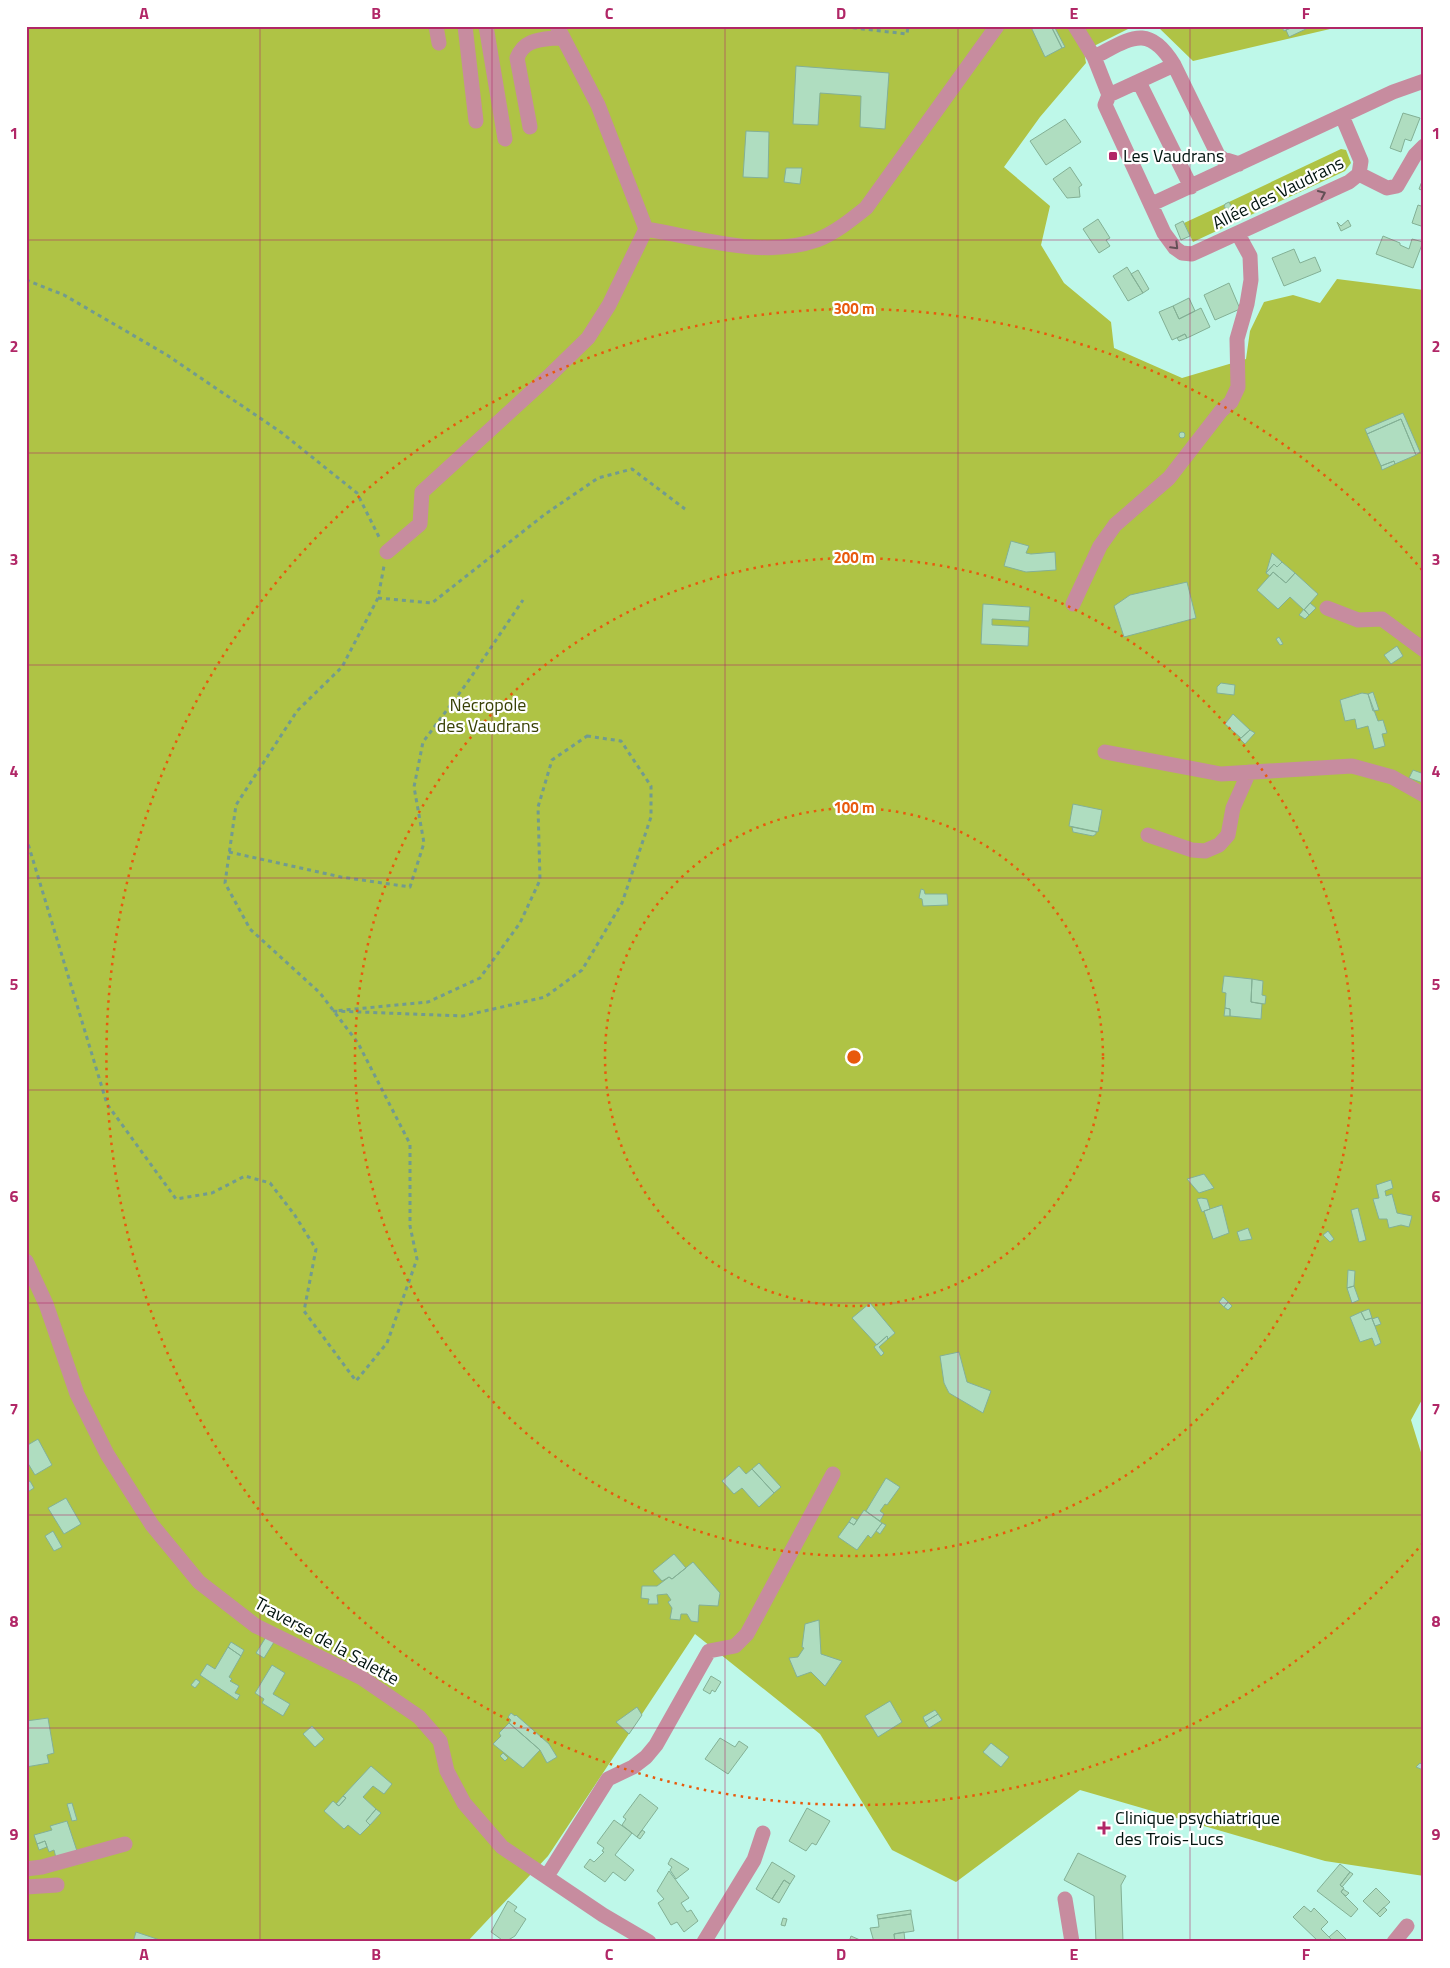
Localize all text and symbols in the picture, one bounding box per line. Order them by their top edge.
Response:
text: A [139,1,149,25]
text: B [371,1,381,25]
text: C [605,1,614,25]
text: D [836,1,846,25]
text: E [1070,1,1079,25]
text: F [1302,1,1311,25]
text: 1 [10,121,18,145]
text: 1 [1432,121,1440,145]
place label: Les Vaudrans [1123,142,1224,169]
street label: Allée des Vaudrans [1207,149,1348,236]
marker: Les Vaudrans [1107,150,1119,162]
one-way arrow [1317,190,1326,201]
one-way arrow [1170,240,1179,249]
text: 300 m [833,297,875,320]
text: 2 [10,334,18,358]
text: 2 [1432,334,1440,358]
text: 200 m [833,546,875,569]
text: 3 [10,547,18,571]
text: 3 [1432,547,1440,571]
park label: Nécropole des Vaudrans [437,691,539,739]
text: 4 [10,759,19,783]
text: 4 [1432,759,1441,783]
text: 100 m [833,796,875,819]
text: 5 [10,972,19,996]
text: 5 [1432,972,1441,996]
centre of rings [845,1048,863,1066]
text: 6 [10,1184,19,1208]
text: 6 [1432,1184,1441,1208]
text: 7 [10,1397,18,1421]
text: 7 [1432,1397,1440,1421]
street label: Traverse de la Salette [250,1590,405,1692]
text: 8 [10,1609,19,1633]
text: 8 [1432,1609,1441,1633]
place label: Clinique psychiatrique des Trois-Lucs [1115,1804,1280,1852]
marker: Clinique psychiatrique des Trois-Lucs [1097,1821,1111,1835]
text: 9 [10,1822,19,1846]
text: 9 [1432,1822,1441,1846]
text: A [139,1942,149,1966]
text: B [371,1942,381,1966]
text: C [605,1942,614,1966]
text: D [836,1942,846,1966]
text: E [1070,1942,1079,1966]
text: F [1302,1942,1311,1966]

